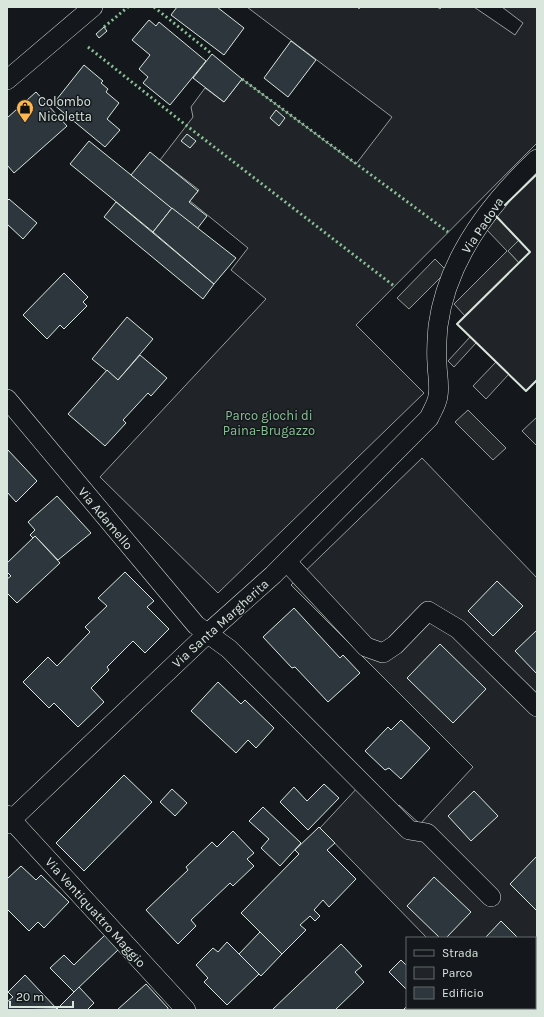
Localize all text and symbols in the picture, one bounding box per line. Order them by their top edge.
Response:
place label: Colombo Nicoletta [38,94,92,124]
shop icon: Colombo Nicoletta [15,98,35,123]
street label: Via Padova [458,194,507,256]
park label: Parco giochi di Paina-Brugazzo [223,408,315,438]
street label: Via Adamello [75,484,136,553]
street label: Via Santa Margherita [169,576,272,671]
street label: Via Ventiquattro Maggio [42,854,149,971]
legend [406,937,536,1009]
text: Strada [442,946,478,960]
text: Parco [442,966,472,980]
scale bar [10,983,73,1009]
text: Edificio [442,986,483,1000]
text: 20 m [16,990,44,1004]

